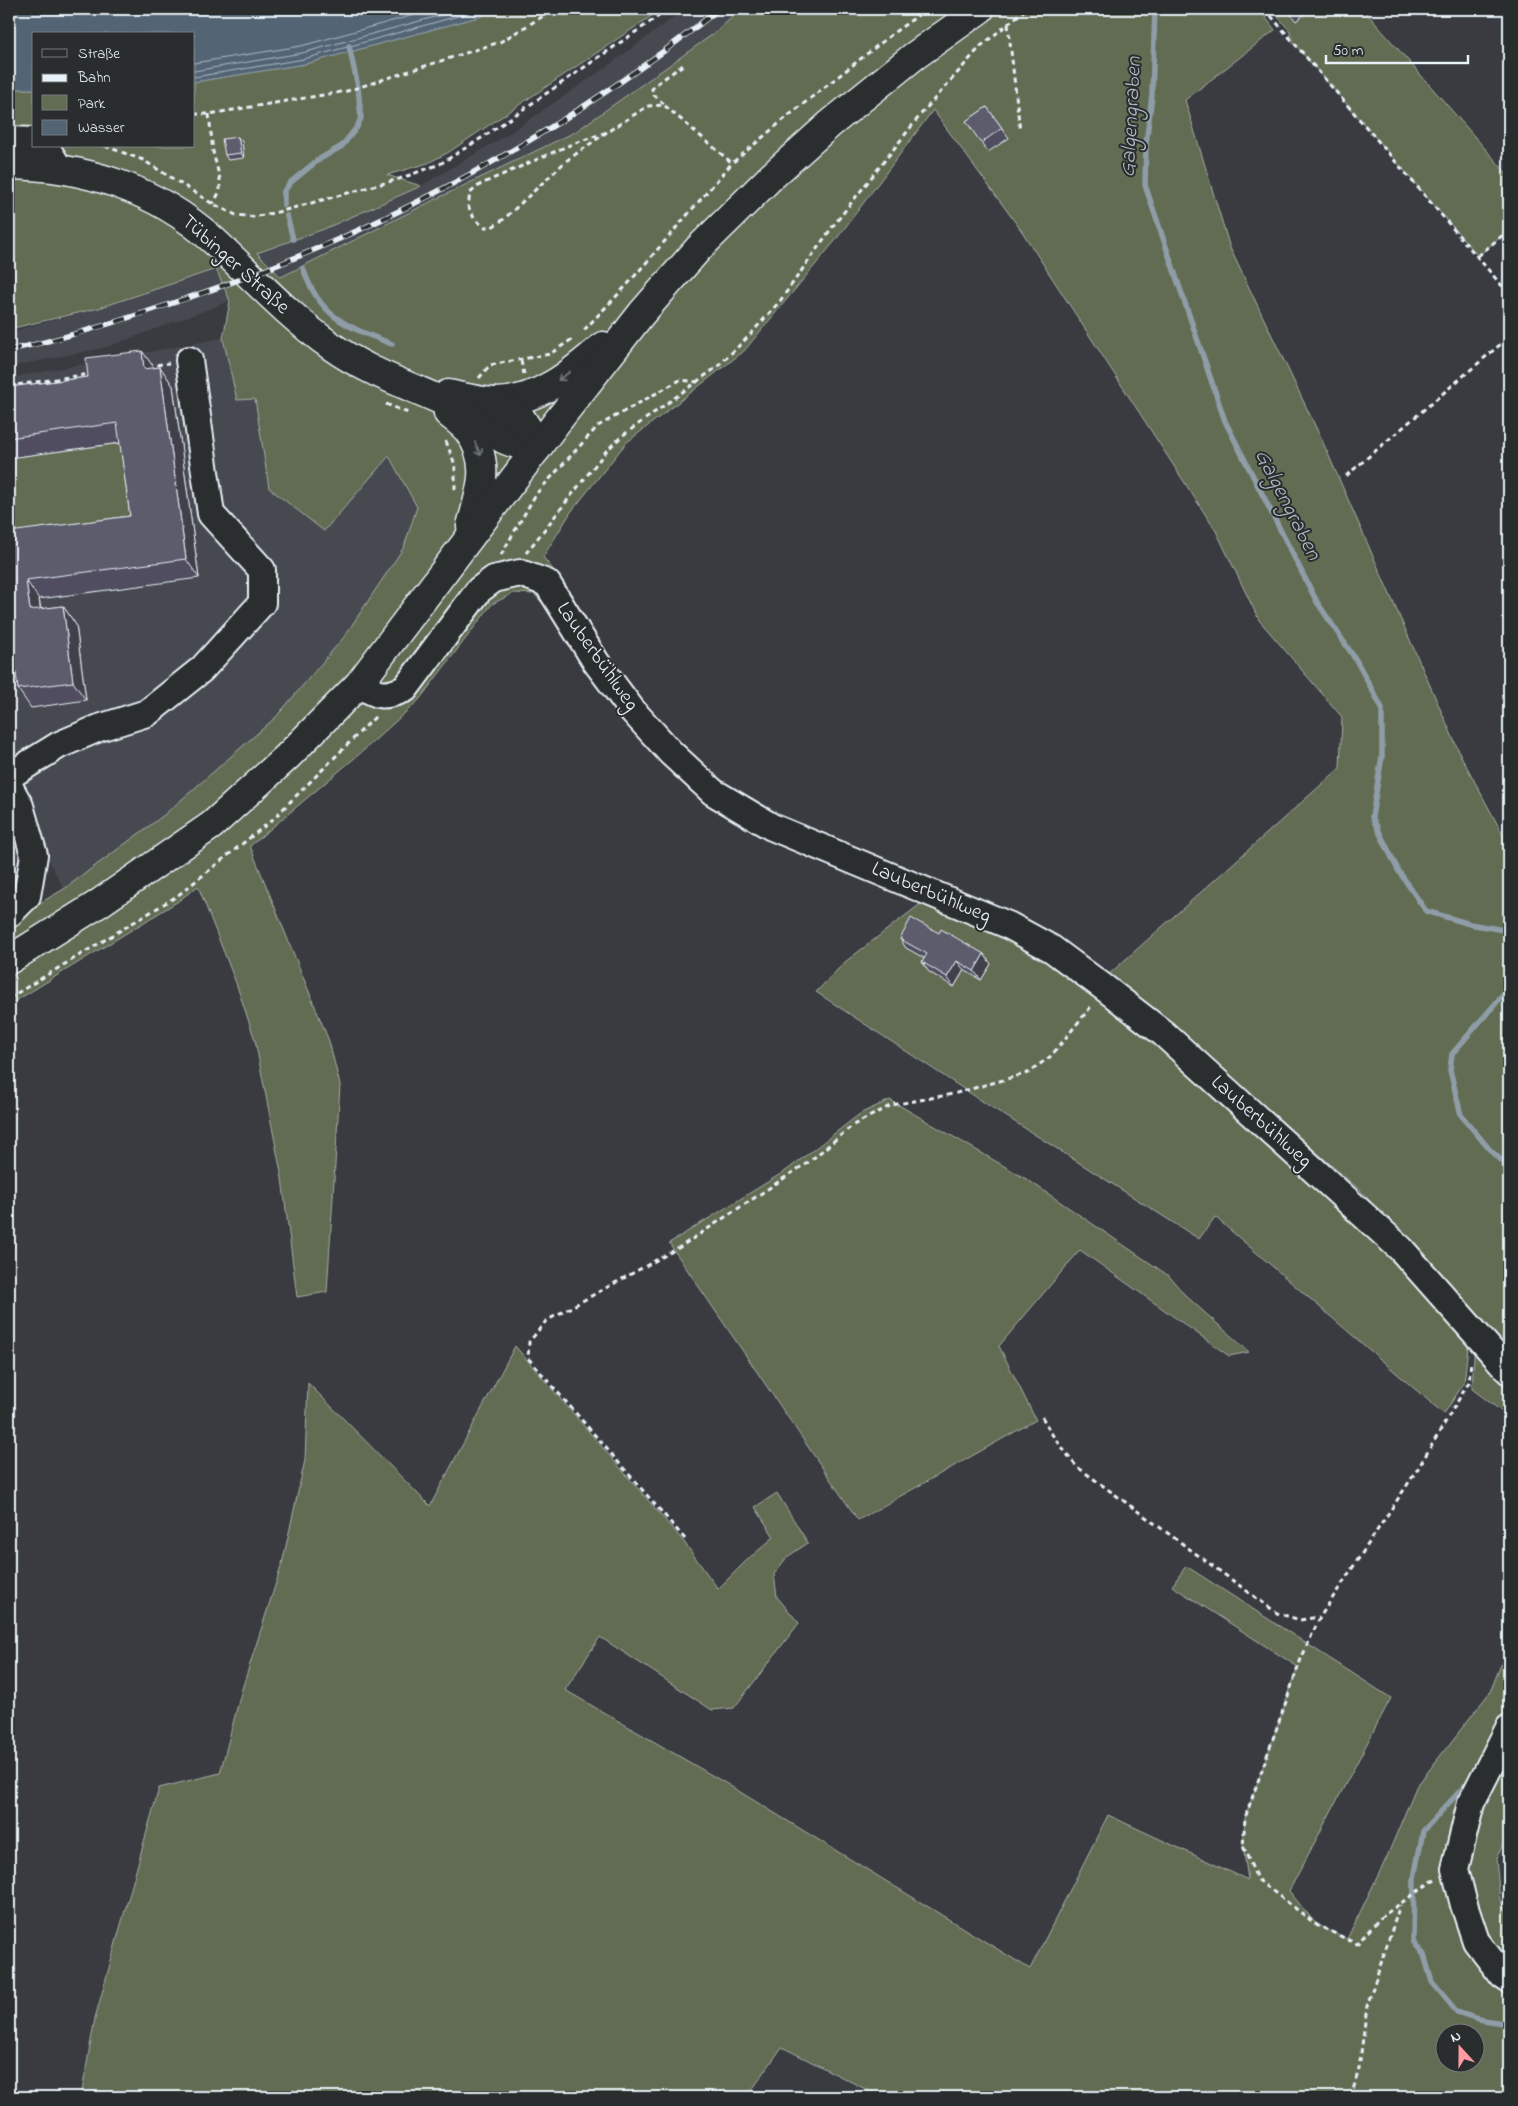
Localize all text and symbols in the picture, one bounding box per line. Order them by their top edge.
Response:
legend [32,32,195,148]
scale bar [1326,32,1468,64]
text: 50 m [1333,40,1364,62]
text: Straße [78,43,120,65]
water label: Galgengraben [1113,55,1151,178]
text: Bahn [77,67,111,89]
text: Park [78,93,106,115]
text: Wasser [78,117,125,139]
street label: Tübinger Straße [173,208,297,324]
one-way arrow [557,371,571,381]
one-way arrow [474,441,483,456]
water label: Galgengraben [1245,444,1329,567]
street label: Lauberbühlweg [547,596,646,719]
street label: Lauberbühlweg [866,854,995,934]
street label: Lauberbühlweg [1202,1068,1318,1177]
north arrow [1436,2024,1486,2074]
text: N [1448,2026,1464,2049]

